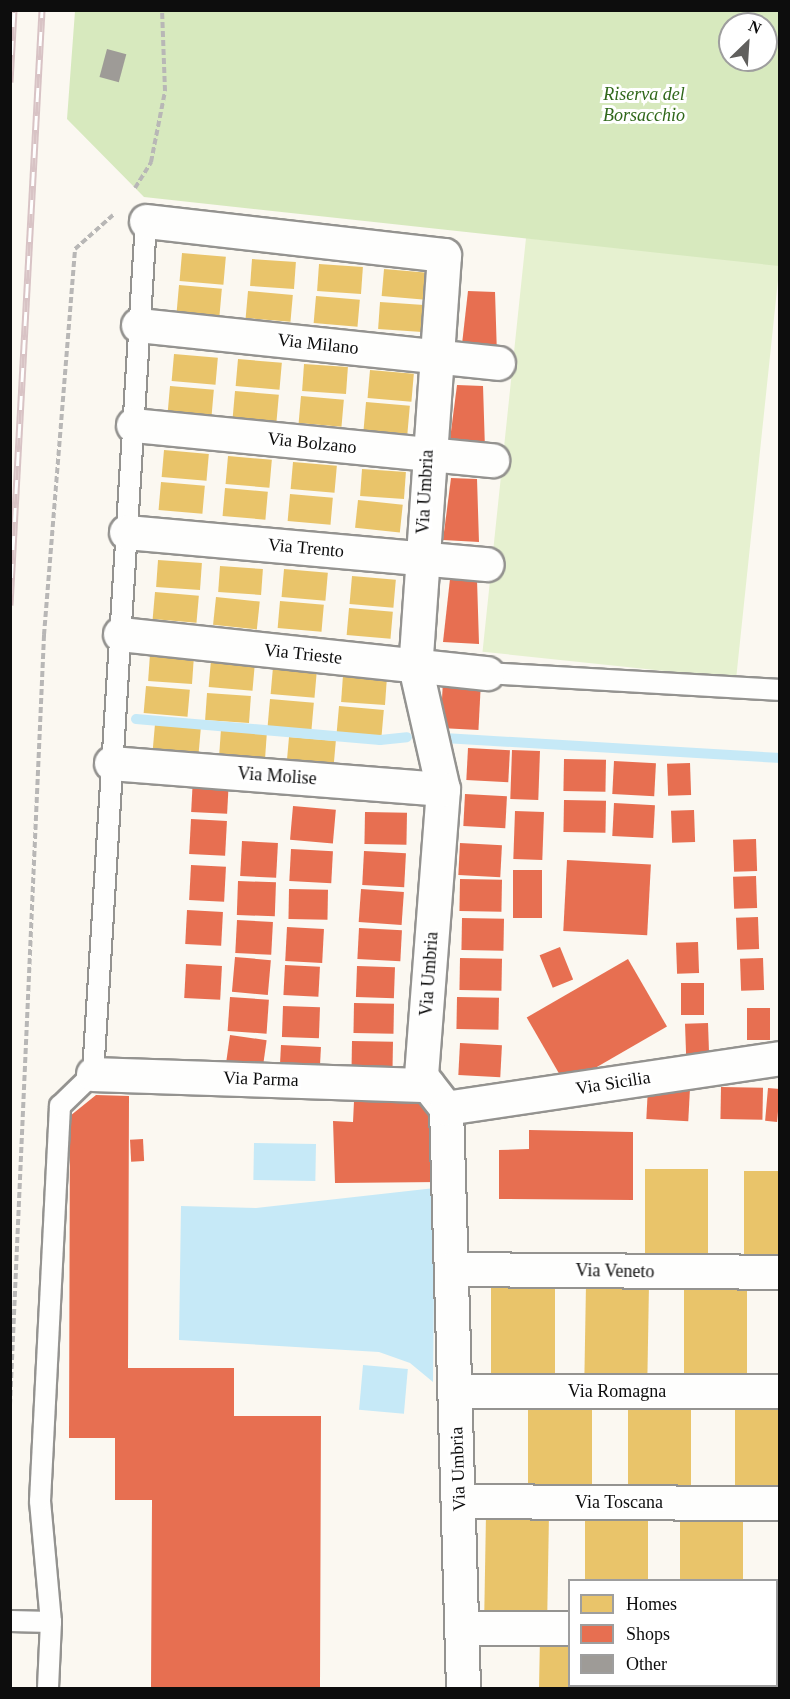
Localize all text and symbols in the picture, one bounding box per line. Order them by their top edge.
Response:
north arrow [718,12,778,72]
text: N [746,17,764,37]
park label: Riserva del Borsacchio [603,84,685,127]
street label: Via Milano [276,329,360,359]
street label: Via Bolzano [266,428,358,458]
street label: Via Umbria [412,449,438,535]
street label: Via Trento [267,534,345,562]
street label: Via Trieste [263,639,343,669]
street label: Via Molise [237,762,317,790]
street label: Via Umbria [415,931,443,1017]
street label: Via Sicilia [574,1066,652,1100]
street label: Via Parma [223,1067,299,1091]
street label: Via Veneto [575,1260,655,1282]
street label: Via Romagna [568,1380,666,1402]
street label: Via Umbria [446,1426,470,1512]
street label: Via Toscana [575,1491,663,1513]
legend [568,1579,778,1687]
text: Homes [626,1594,677,1614]
text: Shops [626,1624,670,1644]
text: Other [626,1654,667,1674]

